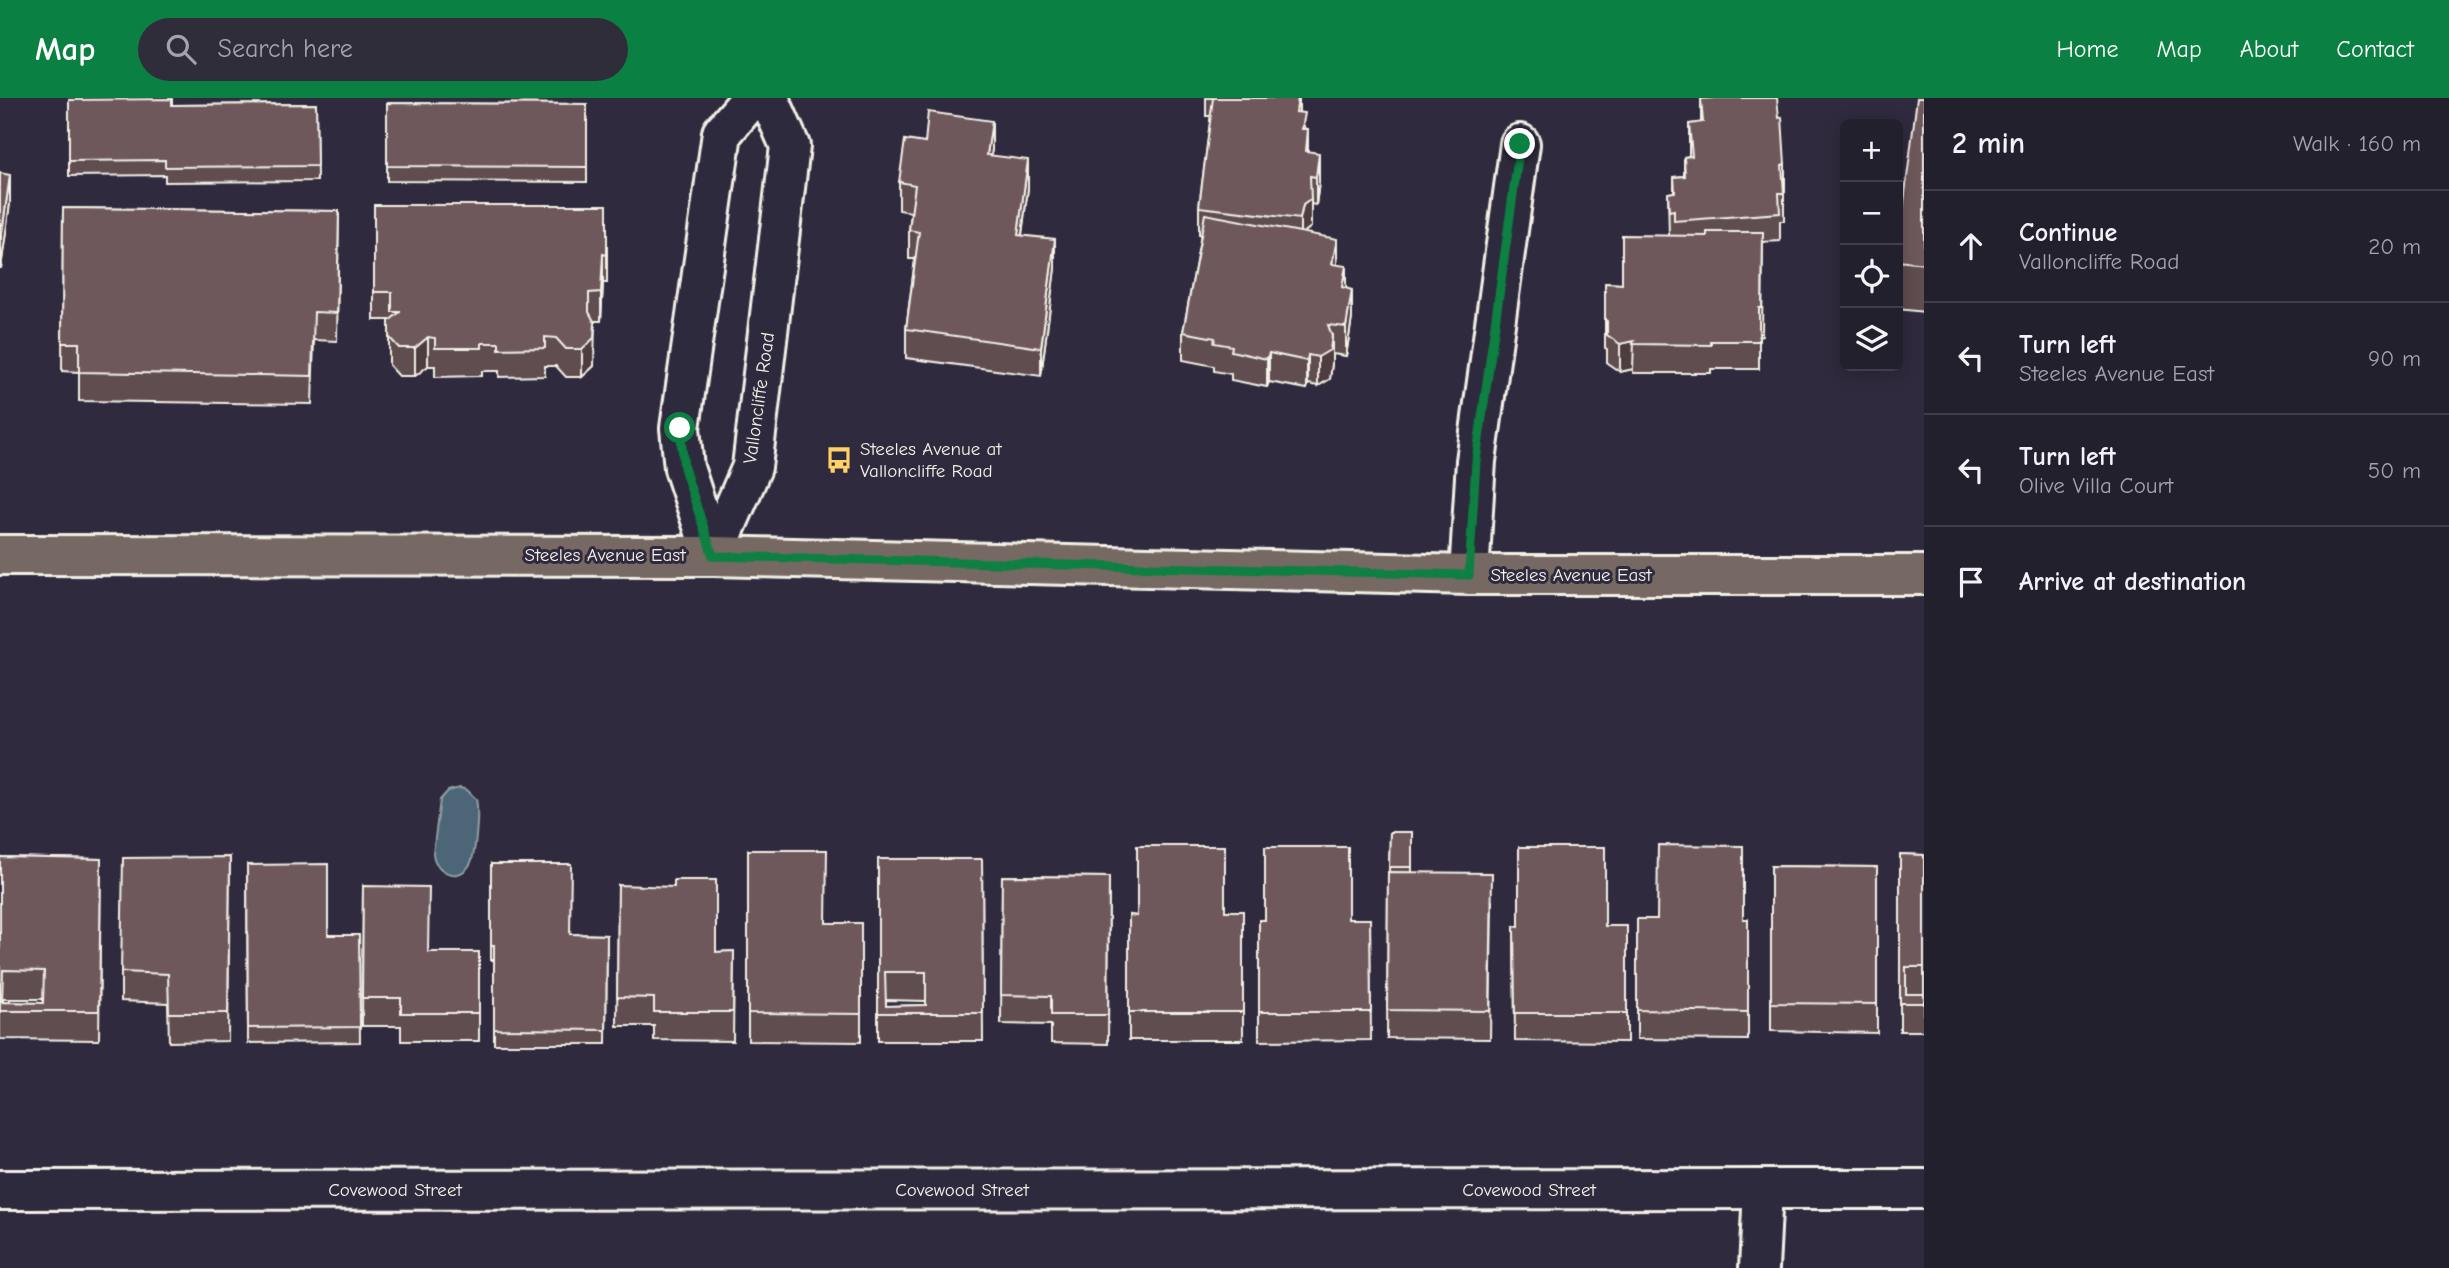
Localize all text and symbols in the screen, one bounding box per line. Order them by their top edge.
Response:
search box [138,18,628,81]
text: Map [35,30,96,68]
icon: search [162,30,200,68]
text: Search here [218,34,353,64]
text: Home [2057,35,2118,63]
text: Map [2156,35,2202,63]
text: About [2240,35,2298,63]
text: Contact [2336,35,2414,63]
map controls [1840,119,1903,371]
button: + [1840,119,1903,182]
text: 2 min [1952,126,2025,161]
route end [1504,128,1535,159]
text: Walk · 160 m [2293,130,2421,157]
button: − [1840,182,1903,245]
text: Continue [2019,218,2117,248]
icon: ahead [1952,227,1990,265]
text: 20 m [2368,233,2421,260]
button: locate [1840,245,1903,308]
text: Valloncliffe Road [2019,248,2179,275]
button: layers [1840,308,1903,371]
text: Turn left [2019,330,2116,360]
street label: Valloncliffe Road [739,331,779,465]
icon: left [1952,339,1990,377]
text: 90 m [2368,345,2421,372]
text: Steeles Avenue East [2019,360,2214,387]
route start [664,412,695,443]
place label: Steeles Avenue at Valloncliffe Road [860,438,1002,482]
text: Turn left [2019,442,2116,472]
bus stop icon: Steeles Avenue at Valloncliffe Road [824,445,854,475]
icon: left [1952,451,1990,489]
text: 50 m [2368,457,2421,484]
text: Olive Villa Court [2019,472,2173,499]
street label: Steeles Avenue East [524,544,686,566]
icon: arrive [1952,563,1990,601]
street label: Steeles Avenue East [1490,564,1652,586]
text: Arrive at destination [2019,567,2246,597]
street label: Covewood Street [328,1179,462,1201]
street label: Covewood Street [895,1179,1029,1201]
street label: Covewood Street [1462,1179,1596,1201]

